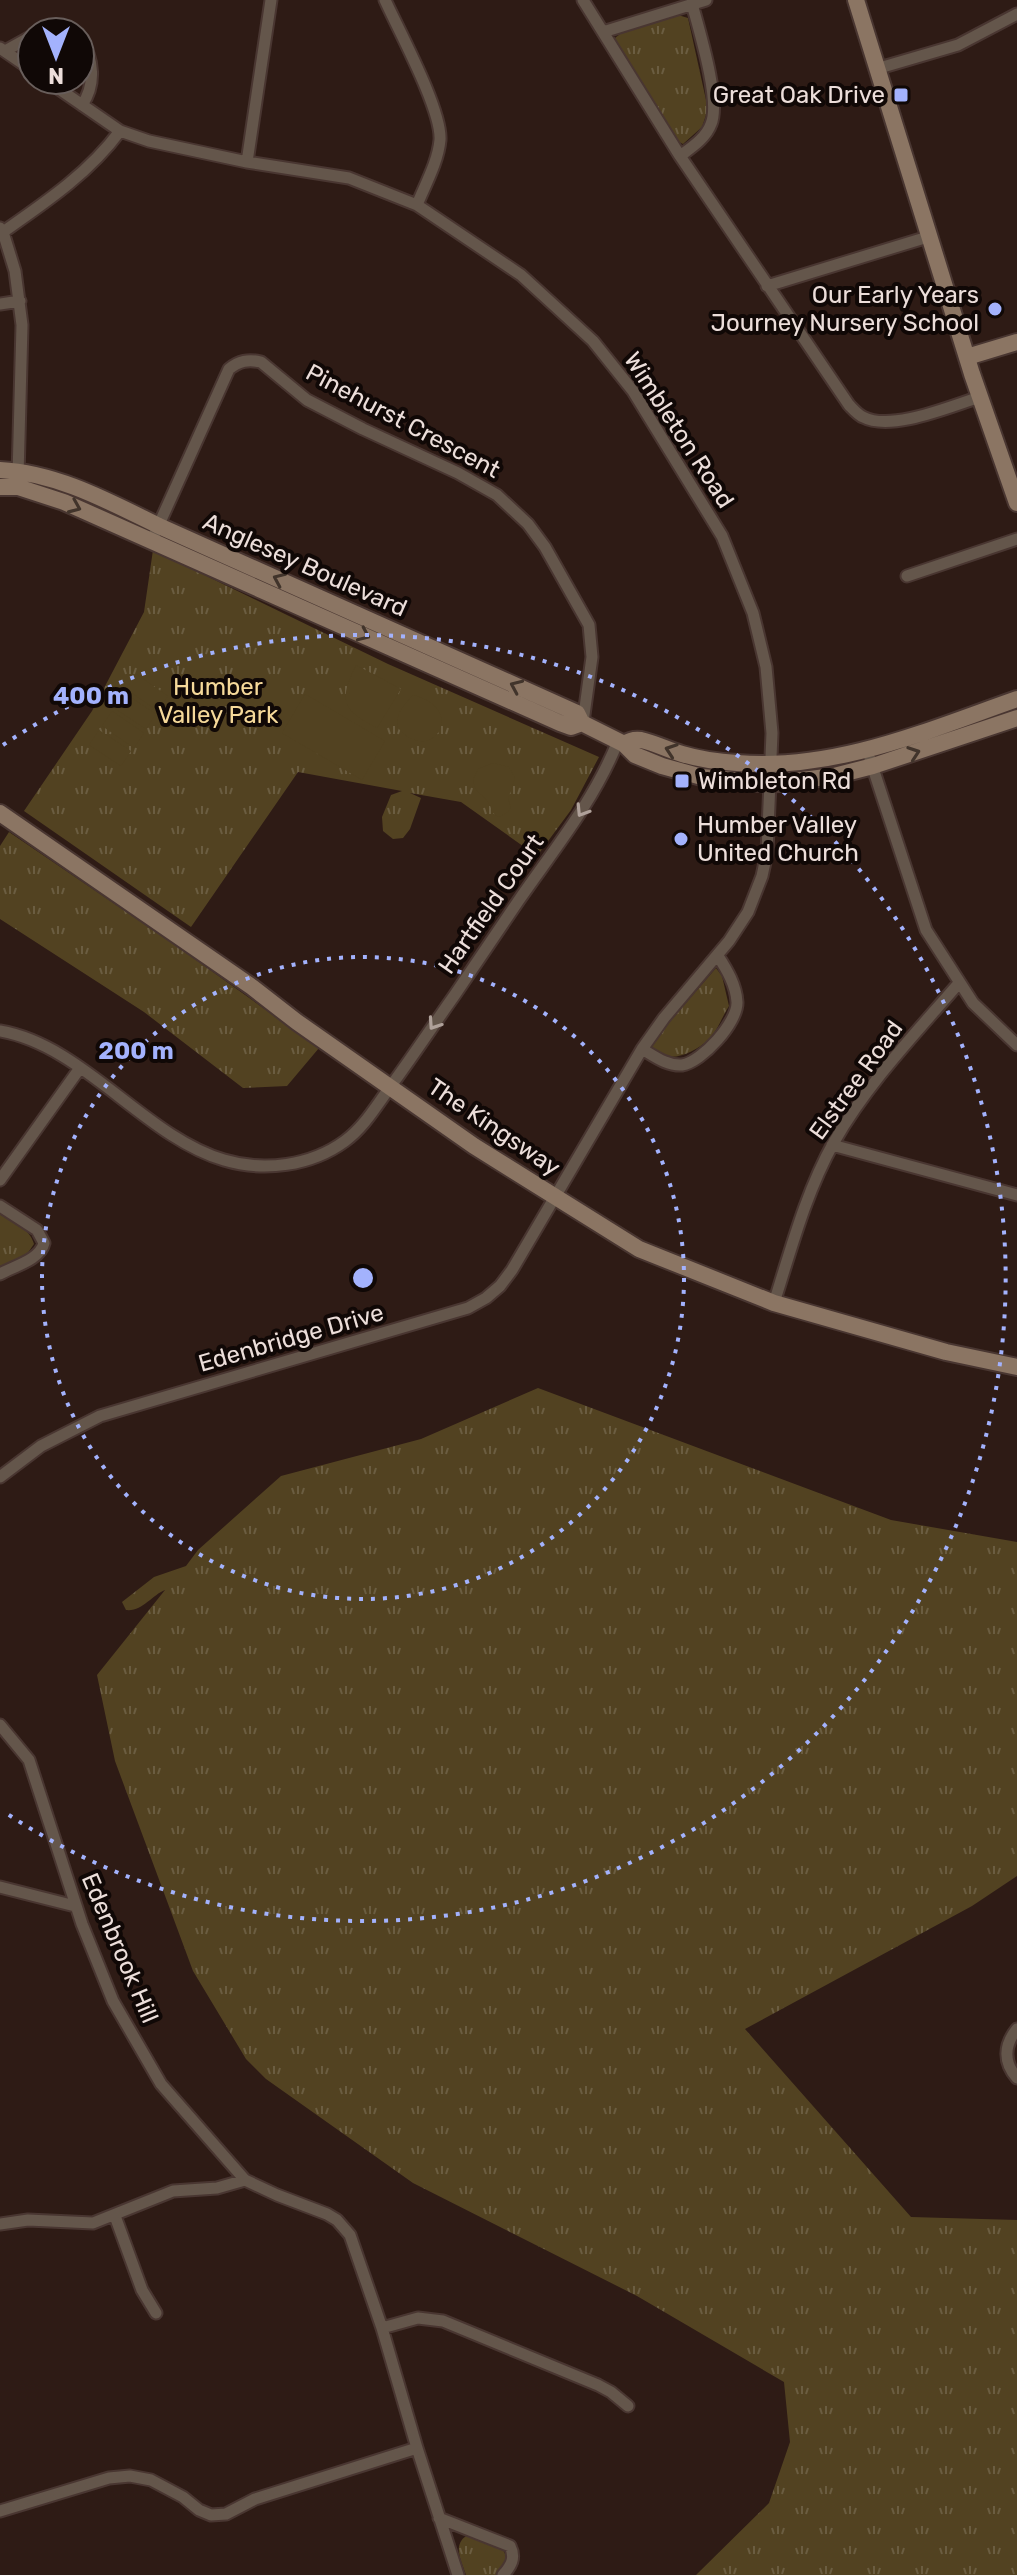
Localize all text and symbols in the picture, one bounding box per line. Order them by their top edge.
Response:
north arrow [16,16,96,96]
text: N [48,62,64,89]
place label: Great Oak Drive [713,81,885,109]
marker: Great Oak Drive [892,86,910,104]
place label: Our Early Years Journey Nursery School [711,281,979,337]
marker: Our Early Years Journey Nursery School [986,300,1004,318]
street label: Wimbleton Road [618,347,740,513]
street label: Pinehurst Crescent [301,358,505,484]
one-way arrow [67,497,81,513]
street label: Anglesey Boulevard [199,507,411,623]
one-way arrow [272,573,287,589]
one-way arrow [355,625,370,641]
park label: Humber Valley Park [158,673,279,729]
one-way arrow [510,679,524,695]
text: 400 m [53,682,129,710]
one-way arrow [664,744,678,760]
one-way arrow [906,746,920,762]
place label: Wimbleton Rd [698,767,851,795]
marker: Wimbleton Rd [673,772,691,790]
one-way arrow [577,802,592,817]
place label: Humber Valley United Church [697,811,859,867]
street label: Hartfield Court [432,829,550,979]
marker: Humber Valley United Church [672,830,690,848]
street label: Elstree Road [803,1015,909,1145]
one-way arrow [429,1016,444,1030]
text: 200 m [98,1037,174,1065]
street label: The Kingsway [423,1072,565,1182]
centre of rings [349,1264,377,1292]
street label: Edenbridge Drive [195,1298,387,1378]
street label: Edenbrook Hill [76,1869,164,2027]

